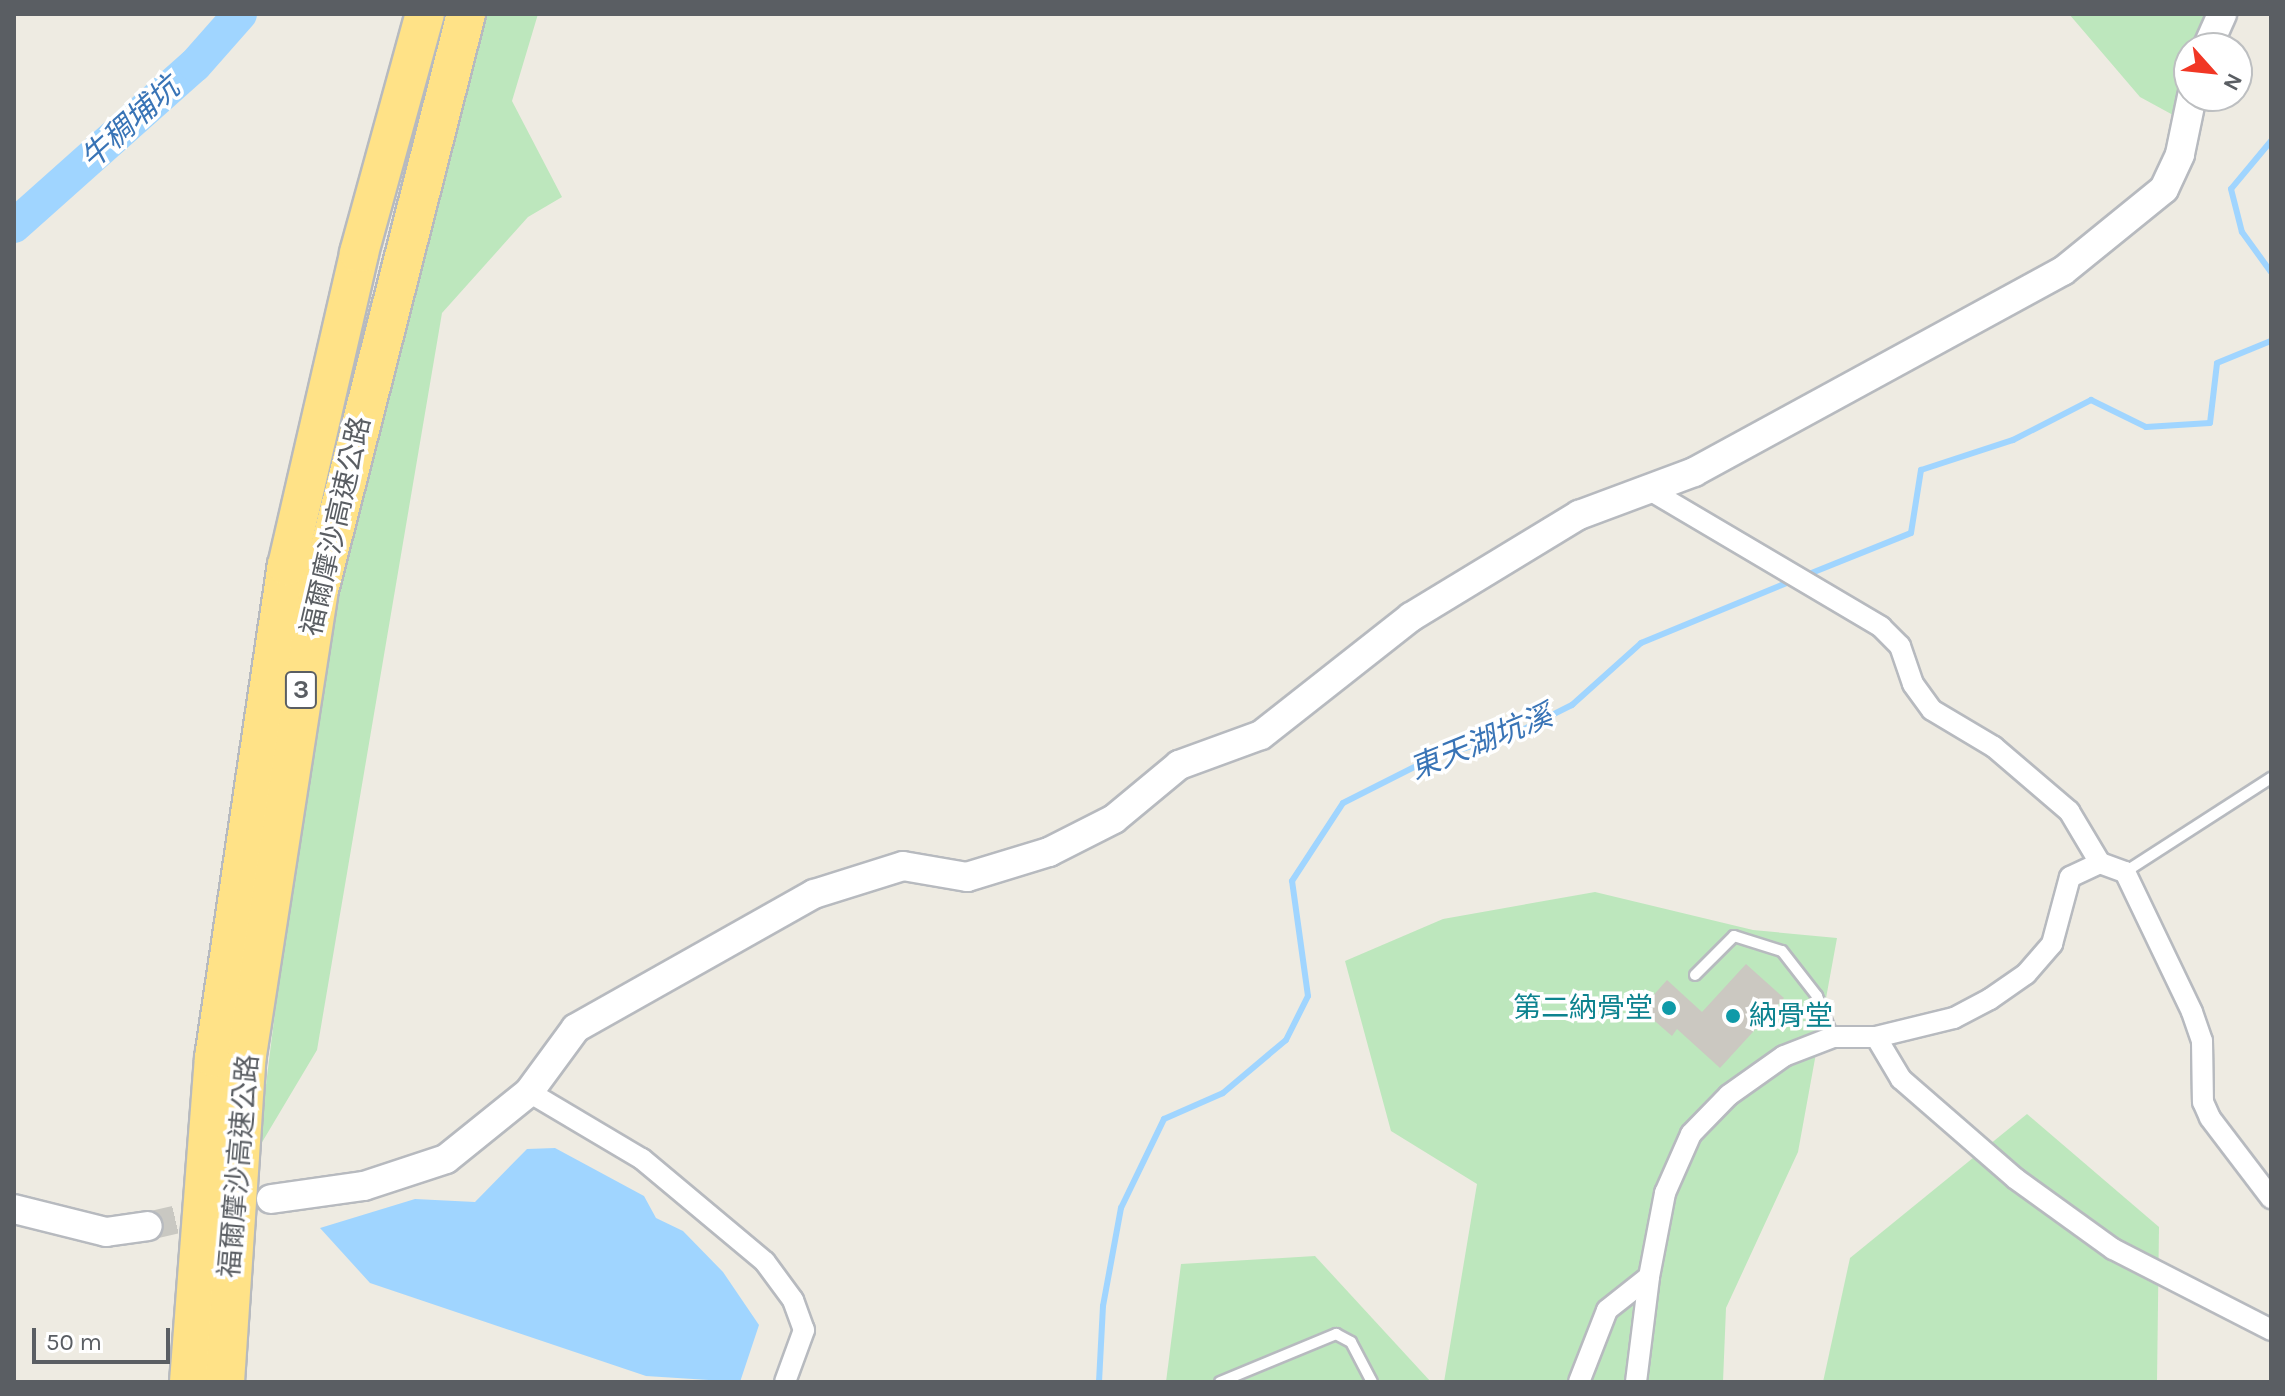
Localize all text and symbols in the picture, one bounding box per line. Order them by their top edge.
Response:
north arrow [2173,32,2253,112]
water label: 牛稠埔坑 [73,69,187,177]
text: N [2217,69,2248,95]
street label: 福爾摩沙高速公路 [294,413,378,639]
road number: 3 [283,668,319,712]
water label: 東天湖坑溪 [1405,697,1557,787]
place label: 第二納骨堂 [1513,991,1653,1025]
marker: 第二納骨堂 [1660,999,1678,1017]
place label: 納骨堂 [1749,999,1833,1033]
marker: 納骨堂 [1724,1007,1742,1025]
street label: 福爾摩沙高速公路 [213,1053,265,1279]
scale bar [36,1312,174,1362]
text: 50 m [46,1328,102,1356]

